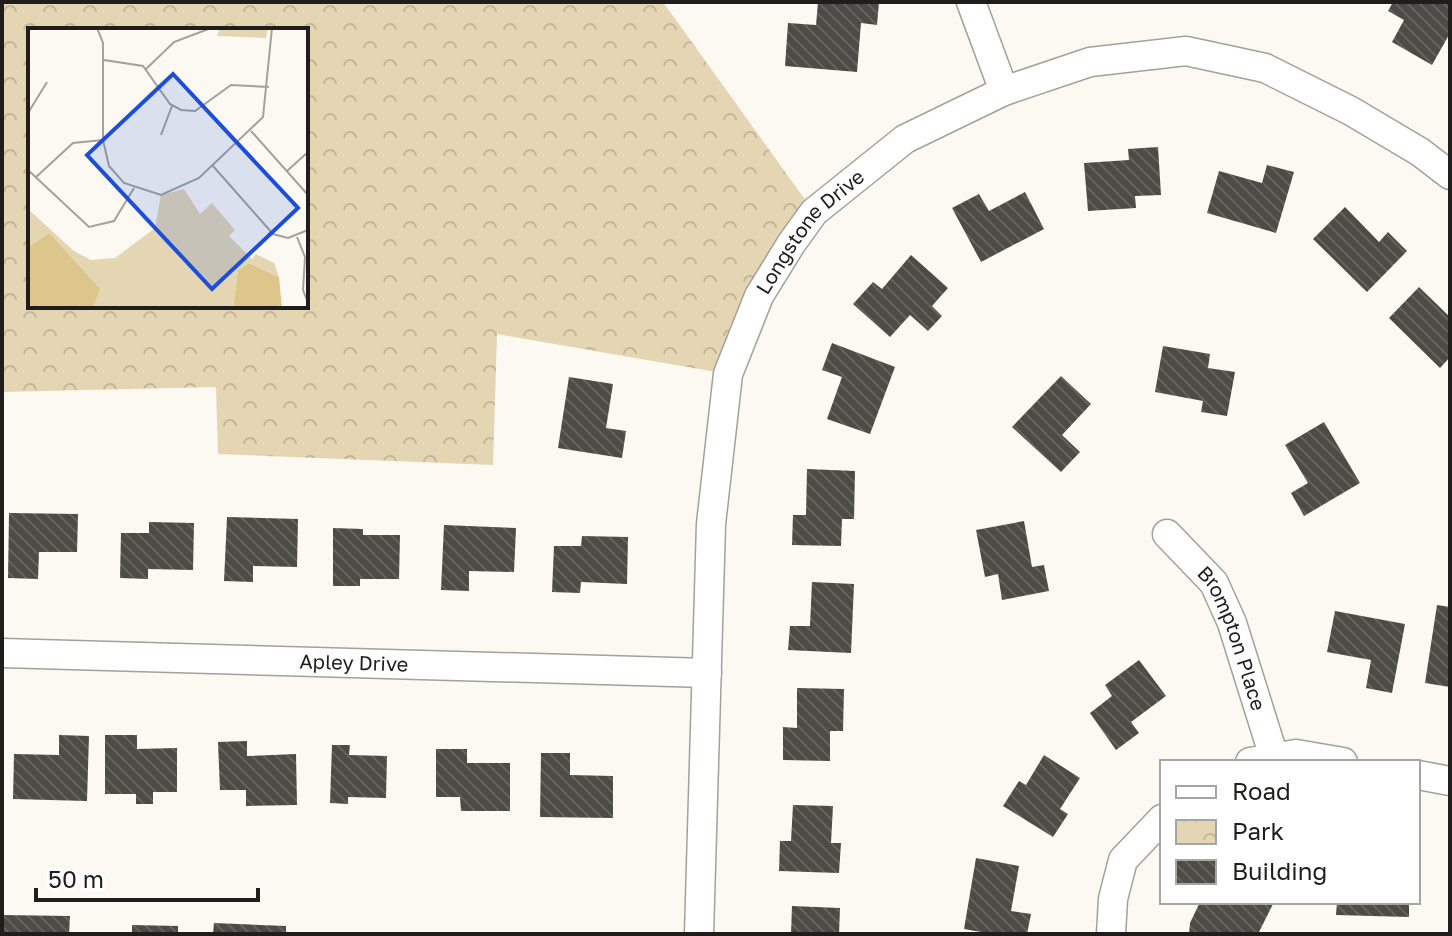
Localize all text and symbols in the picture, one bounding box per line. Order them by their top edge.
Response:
inset map [28,28,308,308]
street label: Longstone Drive [750,164,868,298]
street label: Brompton Place [1193,560,1272,713]
street label: Apley Drive [299,648,409,676]
legend [1160,760,1420,904]
text: Road [1232,776,1291,805]
text: Park [1232,816,1284,845]
scale bar [36,852,258,902]
text: Building [1232,856,1327,885]
text: 50 m [48,864,104,893]

